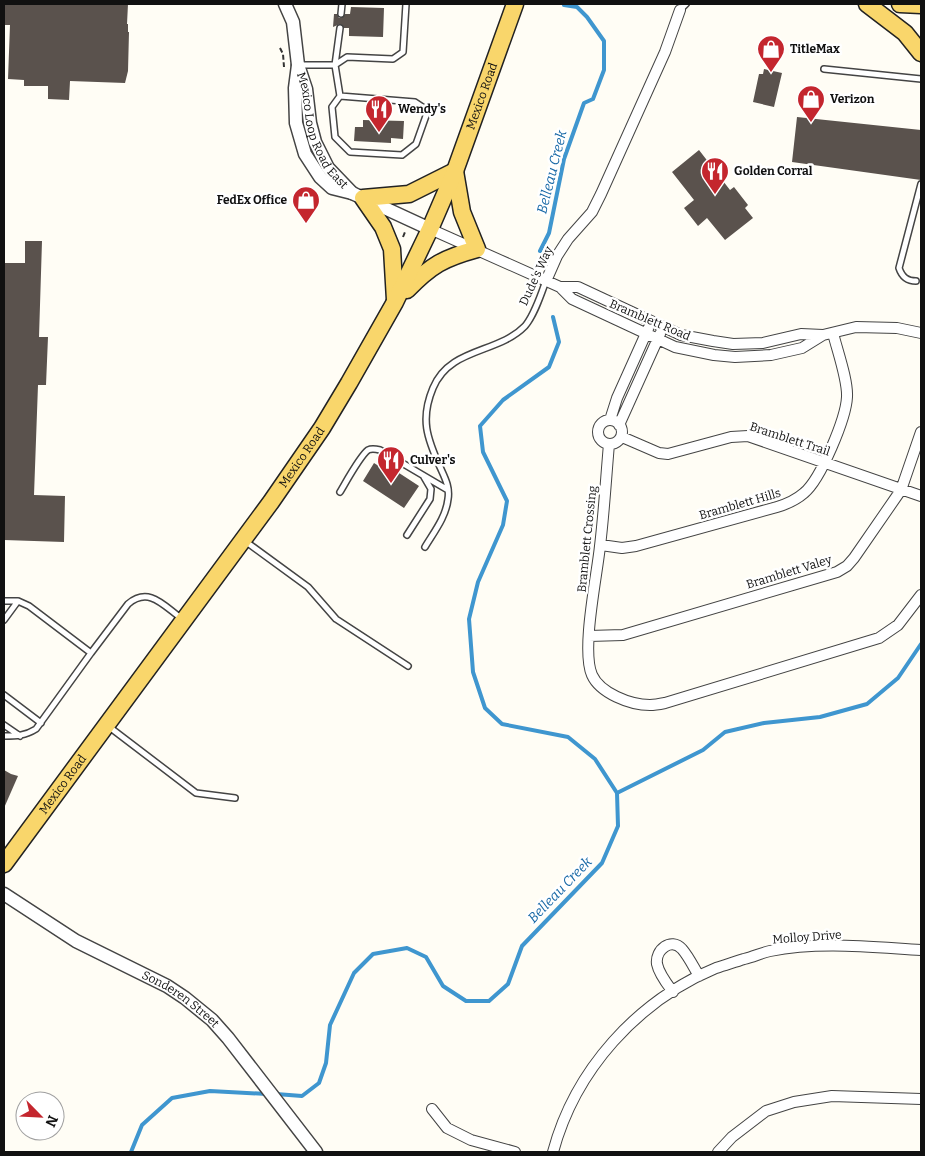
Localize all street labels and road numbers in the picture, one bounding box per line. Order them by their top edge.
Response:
street label: Mexico Road [463,61,500,132]
street label: Mexico Loop Road East [294,70,351,192]
street label: Dude's Way [516,244,556,308]
street label: Bramblett Road [607,297,693,343]
street label: Bramblett Trail [748,419,833,459]
street label: Mexico Road [276,425,327,490]
street label: Bramblett Crossing [574,485,600,593]
street label: Bramblett Hills [698,486,783,522]
street label: Bramblett Valey [745,552,834,592]
street label: Mexico Road [36,752,89,817]
street label: Molloy Drive [772,928,842,946]
street label: Sonderen Street [140,968,223,1031]

